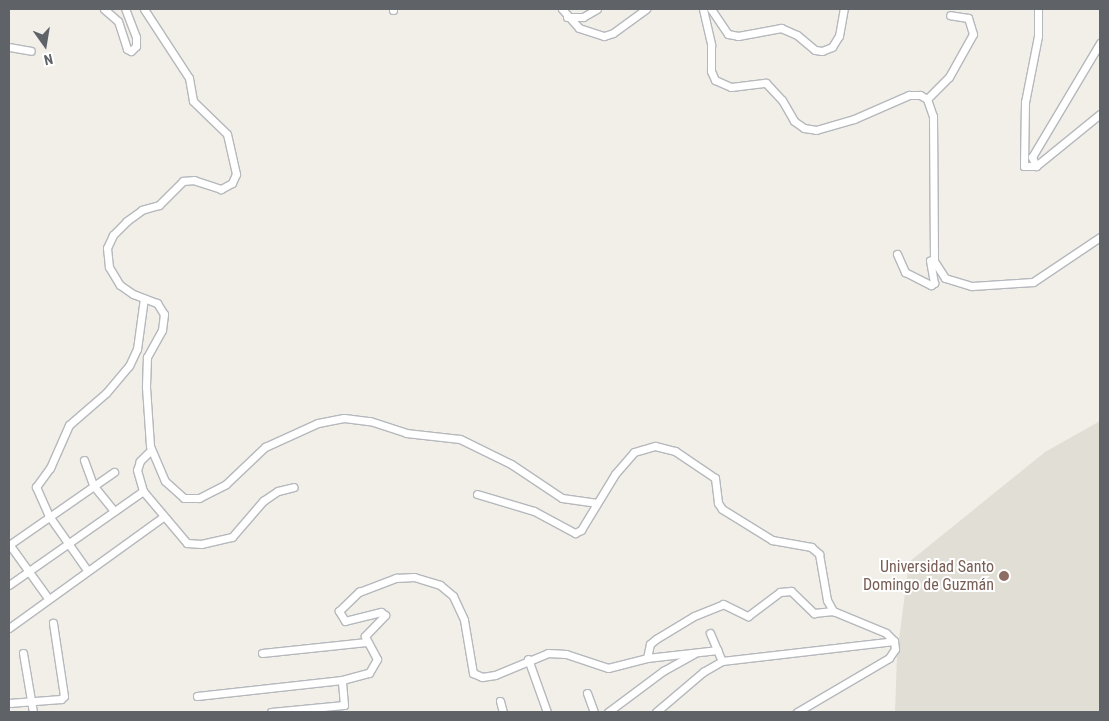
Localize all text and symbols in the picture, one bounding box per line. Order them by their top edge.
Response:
north arrow [20,20,70,70]
text: N [42,51,54,68]
place label: Universidad Santo Domingo de Guzmán [863,557,994,595]
marker: Universidad Santo Domingo de Guzmán [998,570,1010,582]

